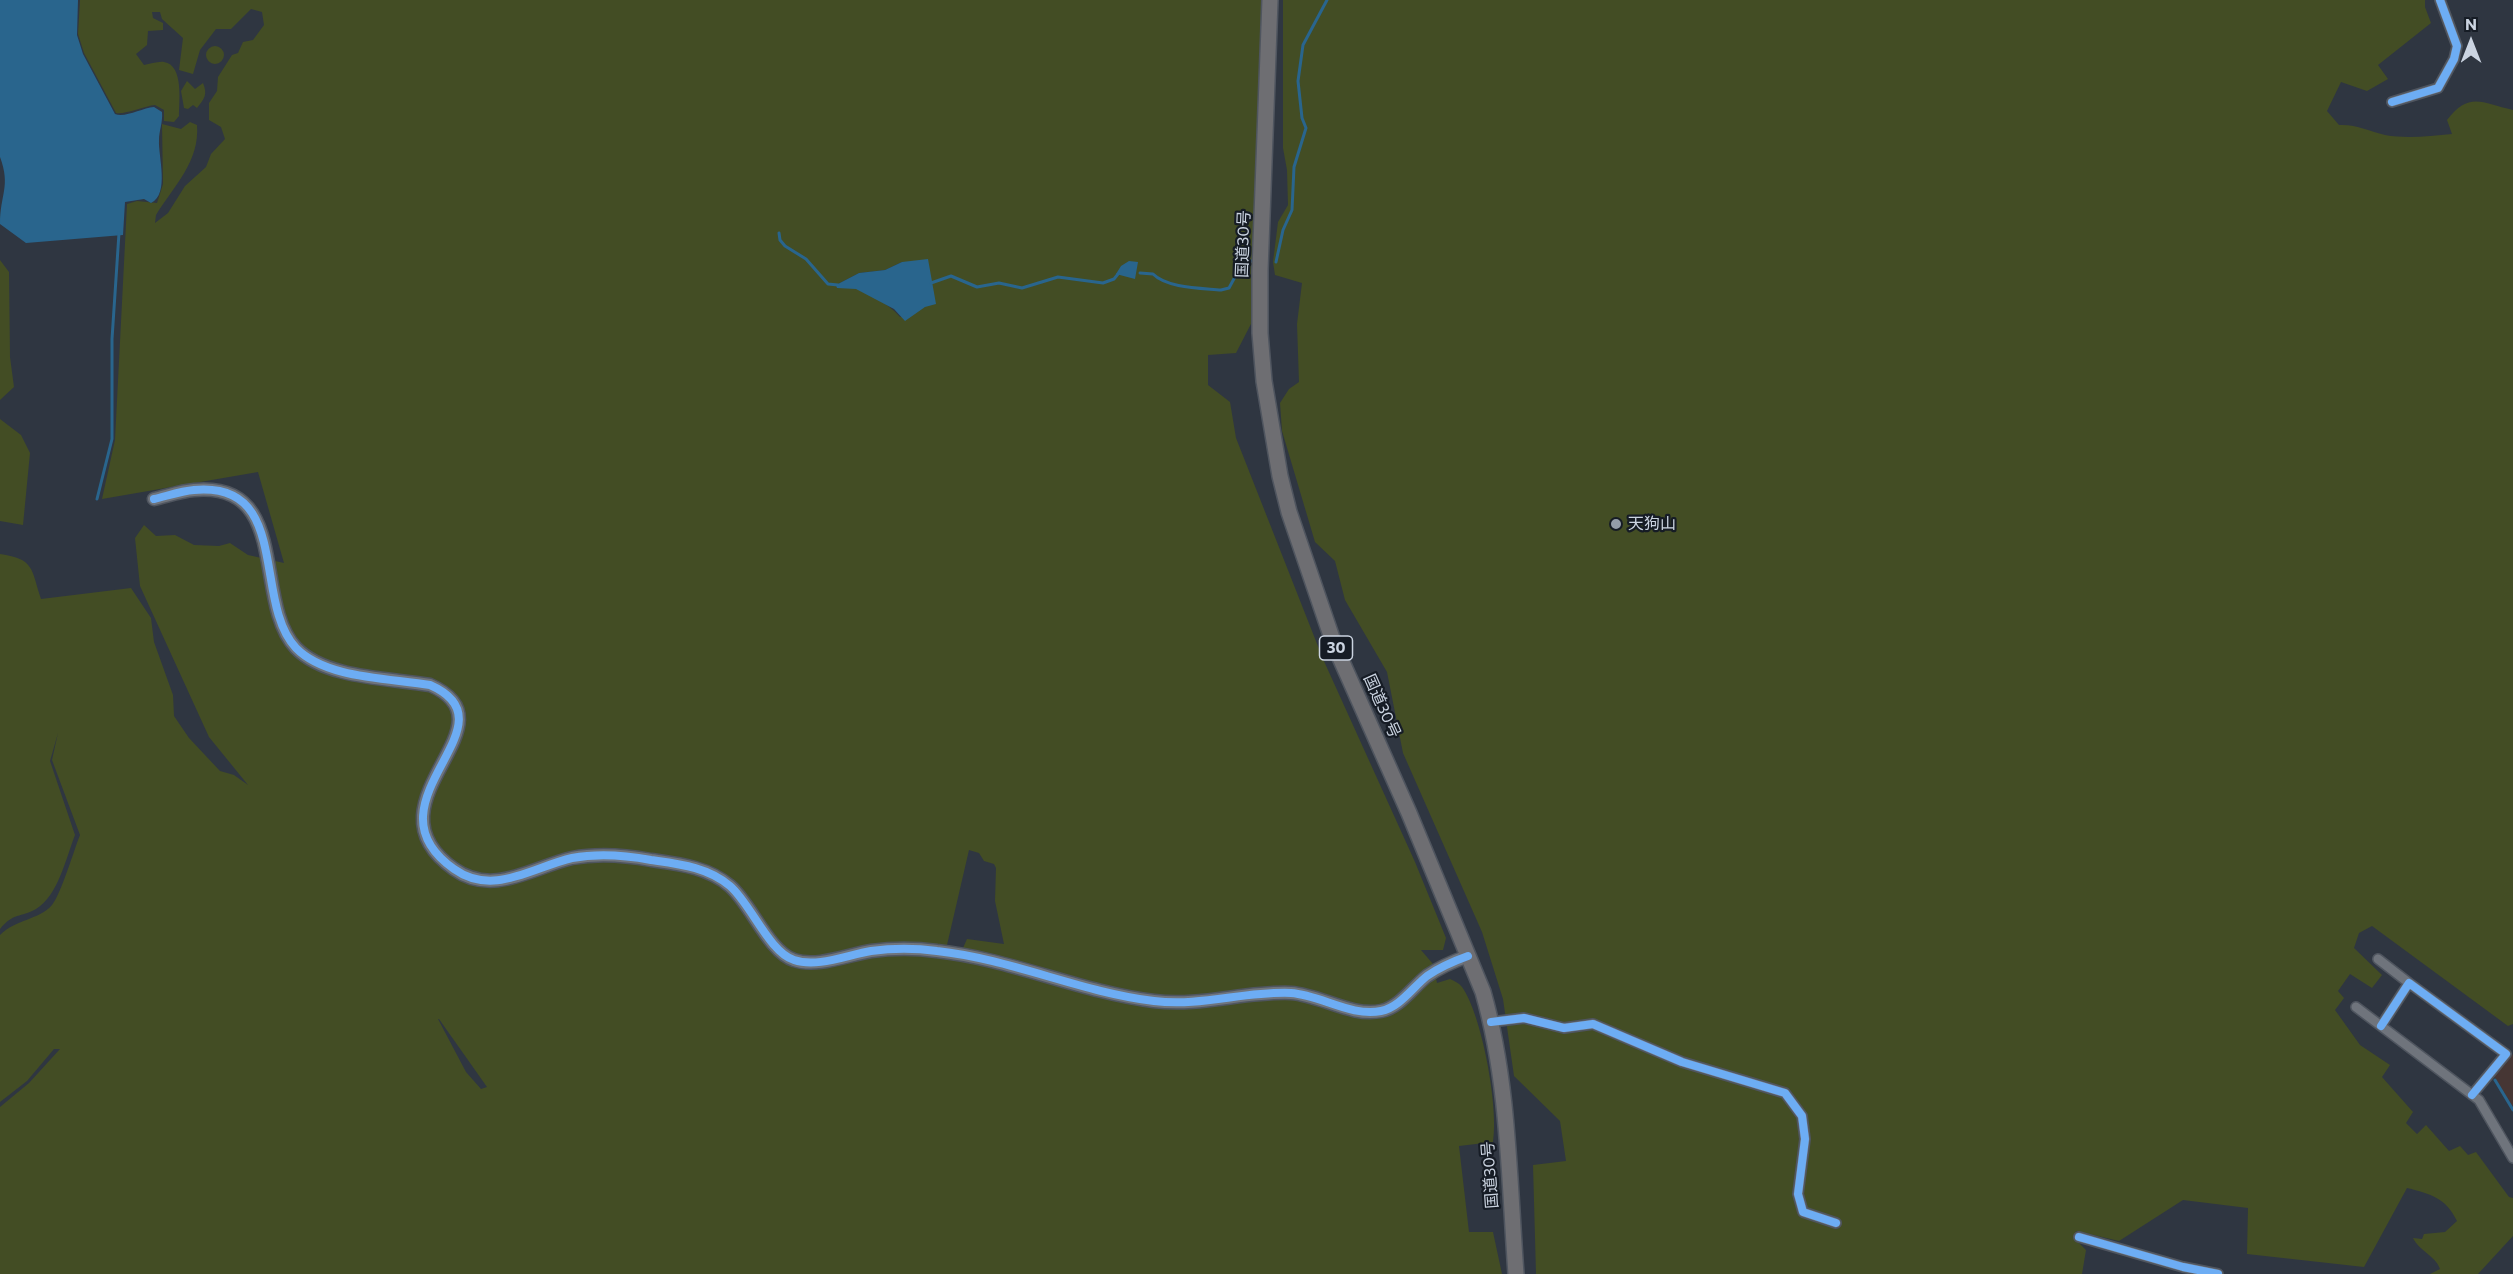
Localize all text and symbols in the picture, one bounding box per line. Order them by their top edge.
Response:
north arrow [2441,12,2501,72]
text: N [2465,14,2477,33]
street label: 国道30号 [1232,210,1254,278]
place label: 天狗山 [1628,514,1676,534]
marker: 天狗山 [1609,517,1623,531]
road number: 30 [1320,636,1352,660]
street label: 国道30号 [1359,671,1405,741]
street label: 国道30号 [1478,1141,1502,1209]

